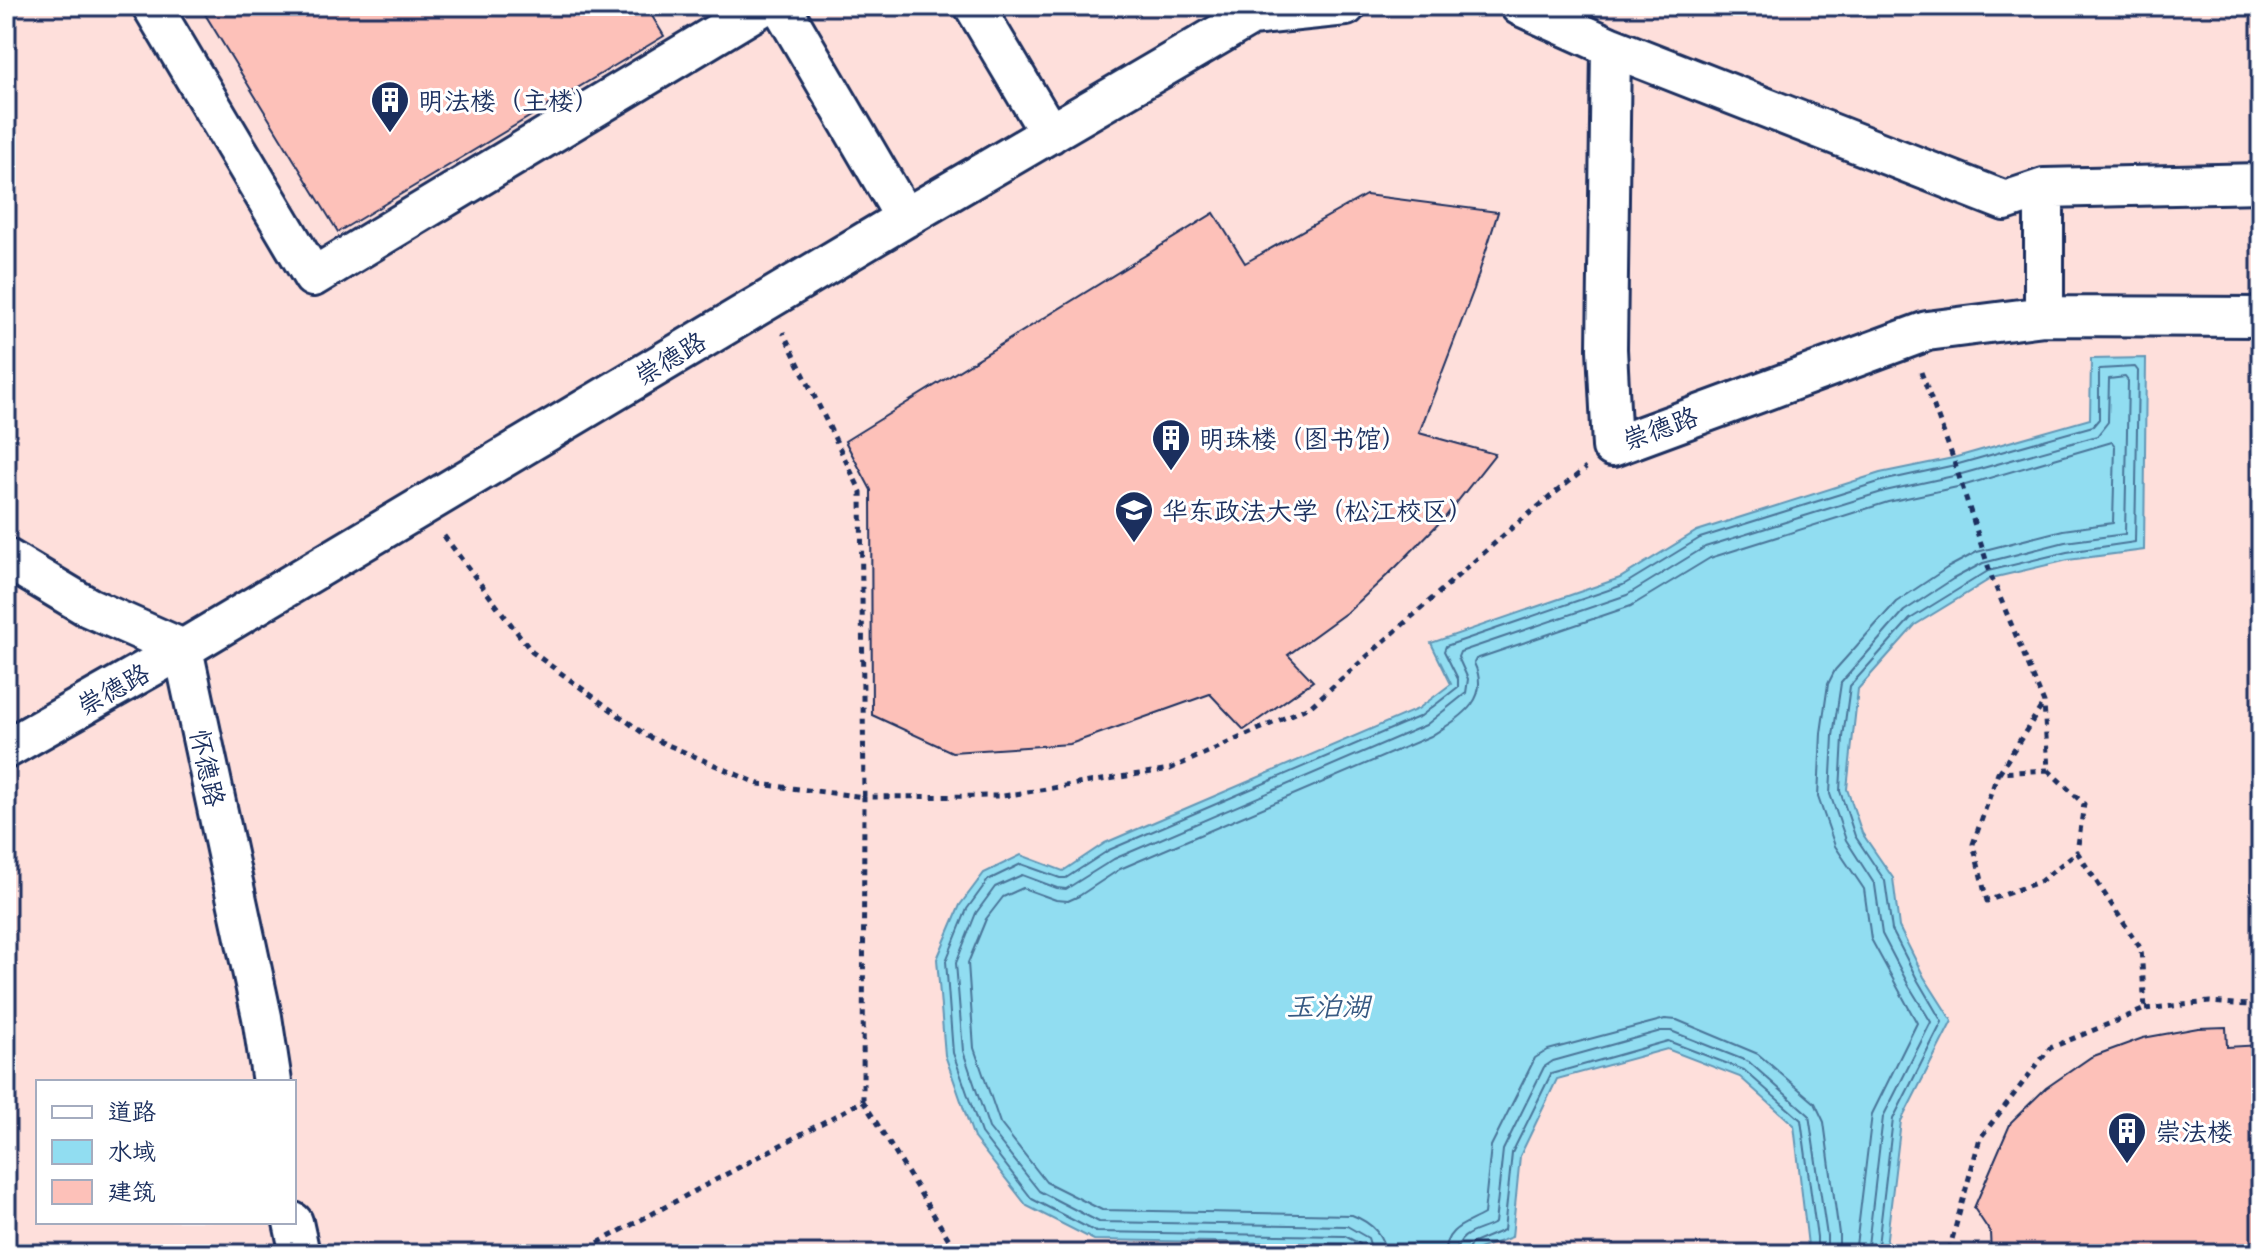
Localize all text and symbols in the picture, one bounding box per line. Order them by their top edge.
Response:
building icon: 明法楼（主楼） [369,79,411,134]
place label: 明法楼（主楼） [418,83,600,118]
street label: 崇德路 [628,323,712,393]
street label: 崇德路 [1617,398,1703,458]
building icon: 明珠楼（图书馆） [1150,417,1192,472]
place label: 明珠楼（图书馆） [1199,421,1407,456]
school or university icon: 华东政法大学（松江校区） [1113,489,1155,544]
place label: 华东政法大学（松江校区） [1162,493,1474,528]
street label: 崇德路 [70,655,156,723]
street label: 怀德路 [183,726,233,810]
water label: 玉泊湖 [1286,987,1373,1025]
legend [36,1080,296,1224]
text: 道路 [108,1095,156,1127]
building icon: 崇法楼 [2106,1110,2148,1165]
place label: 崇法楼 [2155,1114,2233,1149]
text: 水域 [108,1135,156,1167]
text: 建筑 [108,1175,156,1207]

